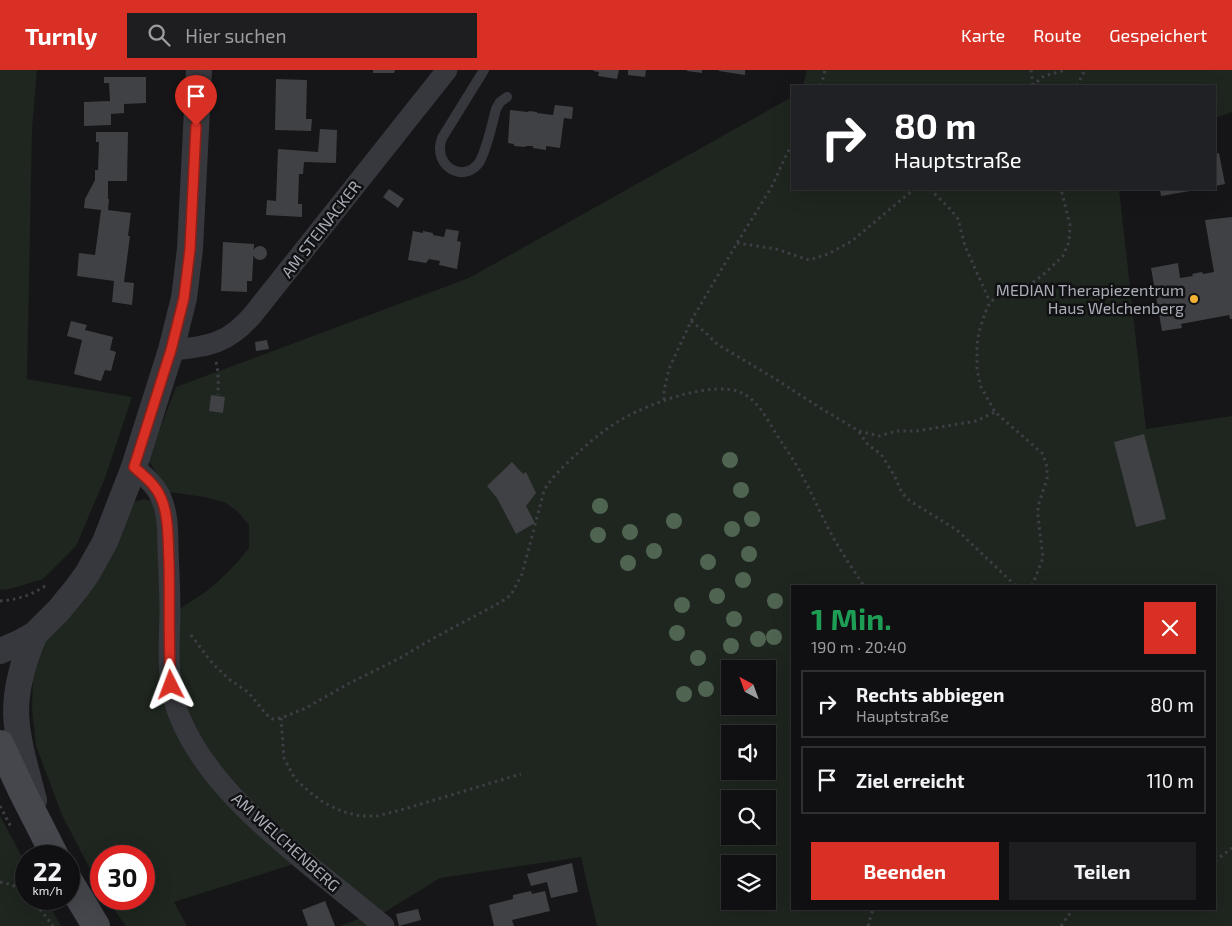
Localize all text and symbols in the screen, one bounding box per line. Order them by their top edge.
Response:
search box [127,13,477,58]
text: Turnly [25,21,97,50]
icon: search [145,21,173,49]
text: Hier suchen [185,24,286,47]
text: Karte [961,24,1005,46]
text: Route [1033,24,1081,46]
text: Gespeichert [1109,24,1207,46]
pin [175,75,217,126]
icon: arrive [182,82,210,110]
text: 80 m [894,104,976,146]
icon: right [811,105,876,170]
text: Hauptstraße [894,146,1022,172]
street label: AM STEINACKER [277,176,364,281]
place label: MEDIAN Therapiezentrum Haus Welchenberg [996,280,1184,317]
marker: MEDIAN Therapiezentrum Haus Welchenberg [1188,293,1200,305]
text: 1 Min. [811,600,892,636]
button: close [1144,602,1196,654]
text: 190 m · 20:40 [811,637,907,656]
position arrow [144,658,196,710]
north arrow [721,660,776,715]
map controls [721,660,776,910]
text: Rechts abbiegen [856,683,1004,706]
icon: right [813,690,841,718]
text: 80 m [1150,693,1194,716]
text: Hauptstraße [856,706,949,725]
button: sound [721,725,776,780]
icon: arrive [813,766,841,794]
text: Ziel erreicht [856,769,965,792]
text: 110 m [1147,769,1194,792]
street label: AM WELCHENBERG [229,788,344,895]
button: search [721,790,776,845]
button: Beenden [811,842,999,900]
button: Teilen [1009,842,1196,900]
speed limit sign: 30 [90,845,155,910]
button: layers [721,855,776,910]
text: 22 [33,856,62,886]
text: km/h [33,883,62,897]

